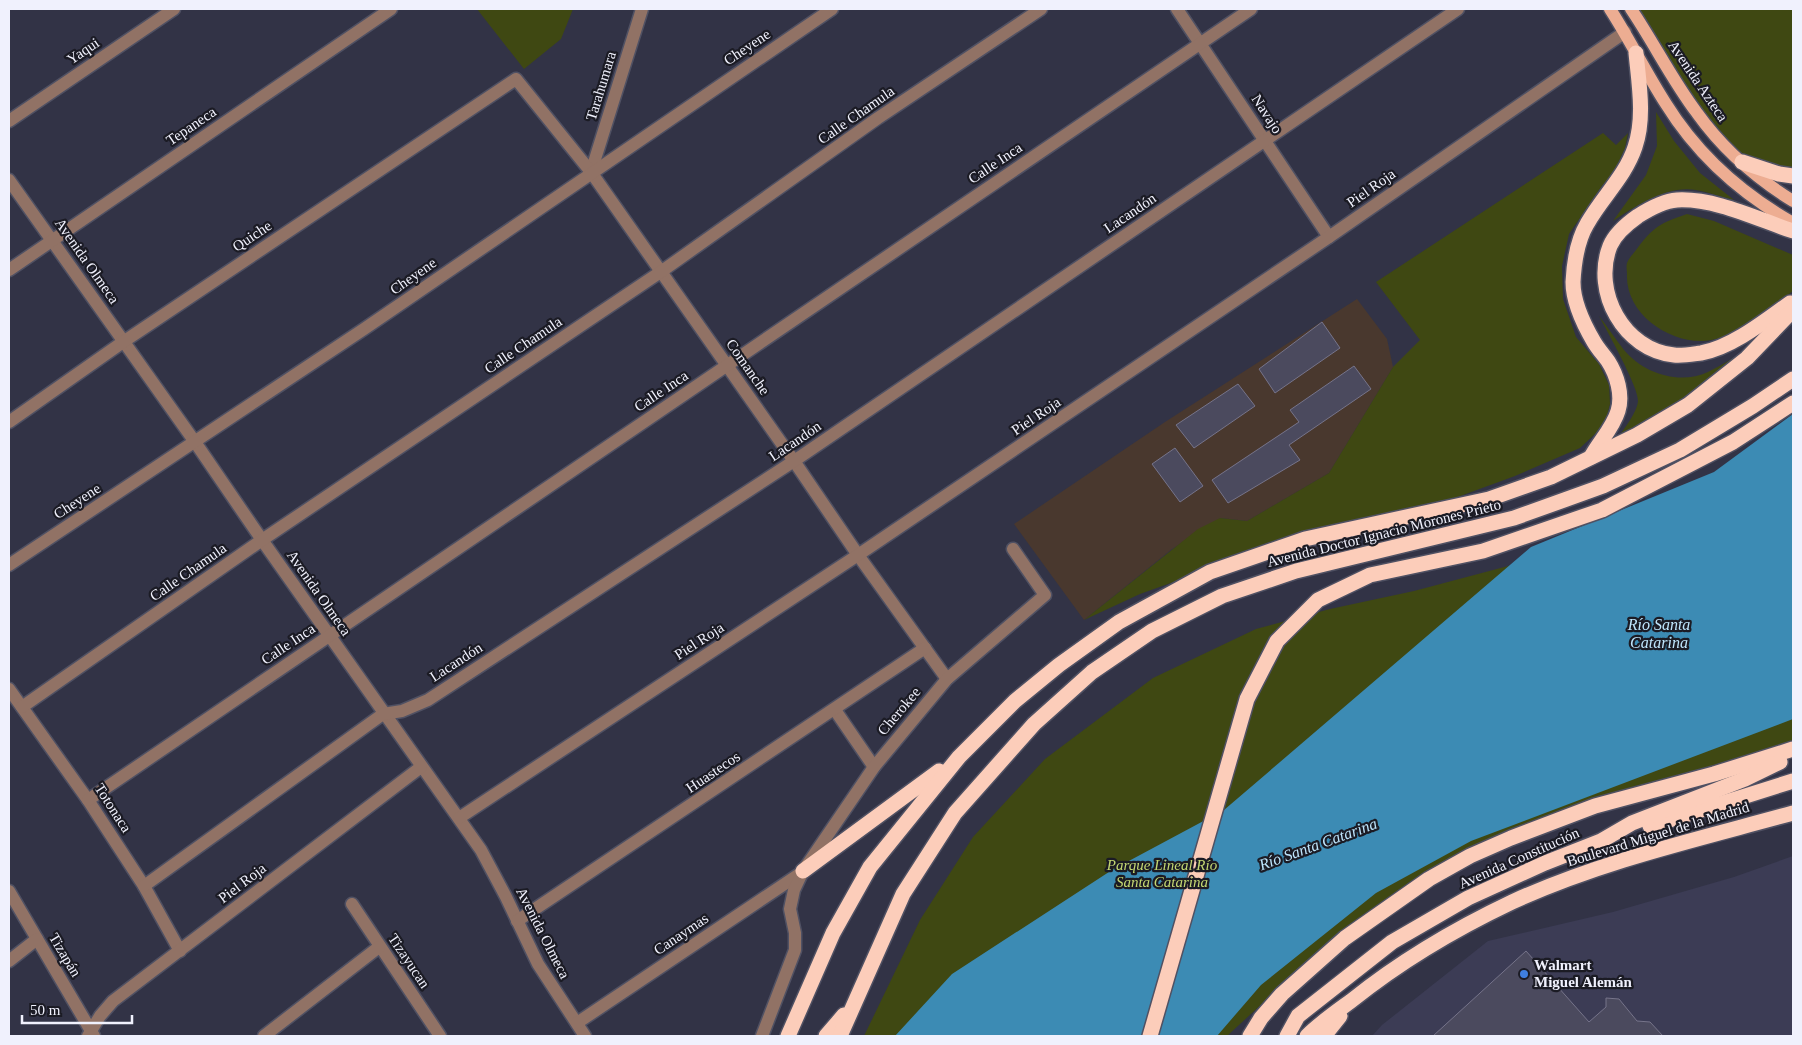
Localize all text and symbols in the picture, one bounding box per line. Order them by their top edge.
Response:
street label: Cheyene [721,26,774,68]
street label: Yaqui [64,35,102,67]
street label: Avenida Azteca [1665,37,1731,125]
street label: Tarahumara [583,49,619,122]
street label: Calle Chamula [815,83,898,147]
street label: Navajo [1248,91,1286,137]
street label: Tepaneca [163,103,219,148]
street label: Calle Inca [965,139,1025,187]
street label: Piel Roja [1344,165,1399,210]
street label: Lacandón [1101,190,1159,236]
street label: Avenida Olmeca [52,215,122,307]
street label: Quiche [230,217,275,255]
street label: Cheyene [387,254,439,298]
street label: Calle Chamula [481,313,565,377]
street label: Comanche [723,336,773,398]
street label: Calle Inca [631,367,691,415]
street label: Piel Roja [1009,394,1064,438]
street label: Lacandón [766,418,824,464]
street label: Cheyene [51,480,104,522]
street label: Avenida Doctor Ignacio Morones Prieto [1265,496,1503,570]
street label: Calle Chamula [147,540,230,604]
street label: Avenida Olmeca [284,547,354,639]
water label: Río Santa Catarina [1627,616,1690,651]
street label: Piel Roja [671,619,727,663]
street label: Calle Inca [258,620,318,668]
street label: Lacandón [427,639,486,685]
street label: Cherokee [874,684,924,738]
street label: Huastecos [683,748,743,796]
street label: Totonaca [91,781,135,836]
street label: Boulevard Miguel de la Madrid [1565,798,1752,869]
water label: Río Santa Catarina [1256,815,1379,874]
street label: Avenida Constitución [1456,824,1582,892]
park label: Parque Lineal Río Santa Catarina [1106,857,1218,890]
street label: Piel Roja [215,860,269,906]
street label: Avenida Olmeca [513,885,573,982]
street label: Canaymas [651,910,712,958]
street label: Tizapán [46,930,84,980]
street label: Tizayucan [385,931,433,992]
place label: Walmart Miguel Alemán [1534,957,1633,990]
marker: Walmart Miguel Alemán [1518,968,1530,980]
scale bar [22,992,132,1024]
text: 50 m [30,1002,61,1018]

